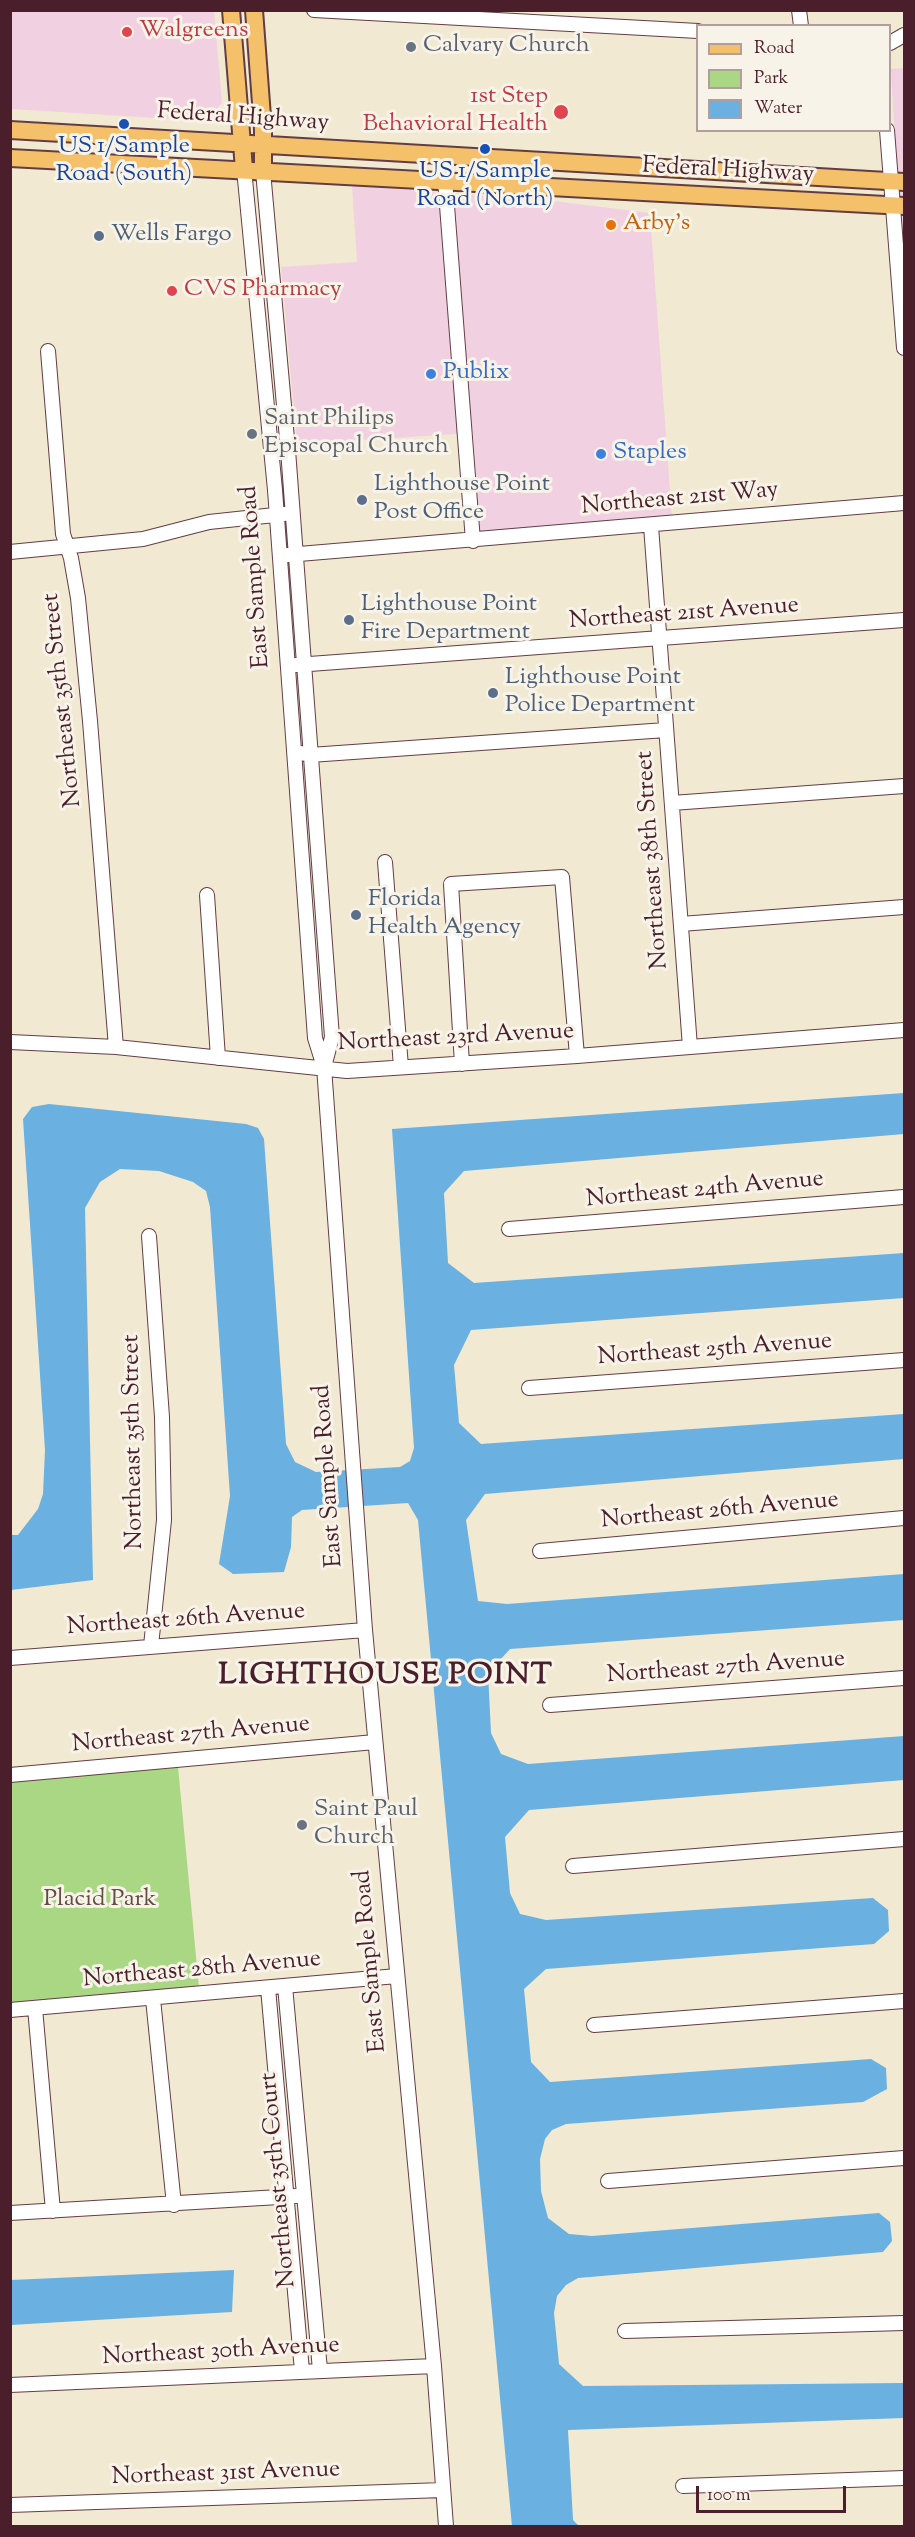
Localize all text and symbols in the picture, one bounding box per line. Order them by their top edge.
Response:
place label: Walgreens [139,18,248,46]
legend [696,24,891,132]
marker: Walgreens [120,25,134,39]
place label: Calvary Church [423,33,590,61]
text: Road [754,36,794,62]
marker: Calvary Church [404,40,418,54]
text: Park [754,66,788,92]
place label: 1st Step Behavioral Health [363,84,548,140]
text: Water [754,96,802,122]
street label: Federal Highway [156,99,330,139]
marker: 1st Step Behavioral Health [552,103,570,121]
marker: US 1/Sample Road (South) [117,117,131,131]
place label: US 1/Sample Road (South) [56,134,192,190]
marker: US 1/Sample Road (North) [478,142,492,156]
street label: Federal Highway [641,153,815,191]
place label: US 1/Sample Road (North) [417,159,553,215]
place label: Arby's [623,211,690,239]
marker: Arby's [604,218,618,232]
place label: Wells Fargo [111,222,232,250]
marker: Wells Fargo [92,229,106,243]
place label: CVS Pharmacy [184,277,342,305]
marker: CVS Pharmacy [165,284,179,298]
place label: Publix [443,360,509,388]
marker: Publix [424,367,438,381]
place label: Saint Philips Episcopal Church [264,406,449,462]
marker: Saint Philips Episcopal Church [245,427,259,441]
place label: Staples [613,440,687,468]
marker: Staples [594,447,608,461]
place label: Lighthouse Point Post Office [374,472,550,528]
street label: Northeast 21st Way [580,477,780,523]
street label: East Sample Road [236,485,278,669]
marker: Lighthouse Point Post Office [355,493,369,507]
street label: Northeast 35th Street [38,591,90,809]
place label: Lighthouse Point Fire Department [361,592,537,648]
street label: Northeast 21st Avenue [568,593,800,637]
marker: Lighthouse Point Fire Department [342,613,356,627]
place label: Lighthouse Point Police Department [505,665,695,721]
marker: Lighthouse Point Police Department [486,686,500,700]
street label: Northeast 38th Street [632,750,676,970]
place label: Florida Health Agency [368,887,521,943]
marker: Florida Health Agency [349,908,363,922]
street label: Northeast 23rd Avenue [337,1018,575,1060]
street label: Northeast 24th Avenue [585,1166,825,1216]
street label: Northeast 25th Avenue [597,1328,833,1374]
street label: Northeast 35th Street [119,1334,151,1550]
street label: East Sample Road [309,1384,351,1568]
street label: Northeast 26th Avenue [600,1487,840,1537]
street label: Northeast 26th Avenue [66,1598,306,1644]
street label: Northeast 27th Avenue [606,1646,846,1692]
district label: LIGHTHOUSE POINT [219,1660,553,1696]
street label: Northeast 27th Avenue [71,1711,311,1761]
place label: Saint Paul Church [314,1797,418,1853]
marker: Saint Paul Church [295,1818,309,1832]
street label: East Sample Road [350,1868,394,2054]
park label: Placid Park [43,1887,157,1915]
street label: Northeast 28th Avenue [82,1946,322,1996]
street label: Northeast 35th Court [256,2071,304,2289]
street label: Northeast 30th Avenue [102,2332,340,2374]
street label: Northeast 31st Avenue [111,2457,341,2493]
scale bar [699,2474,849,2512]
text: 100 m [707,2483,751,2509]

